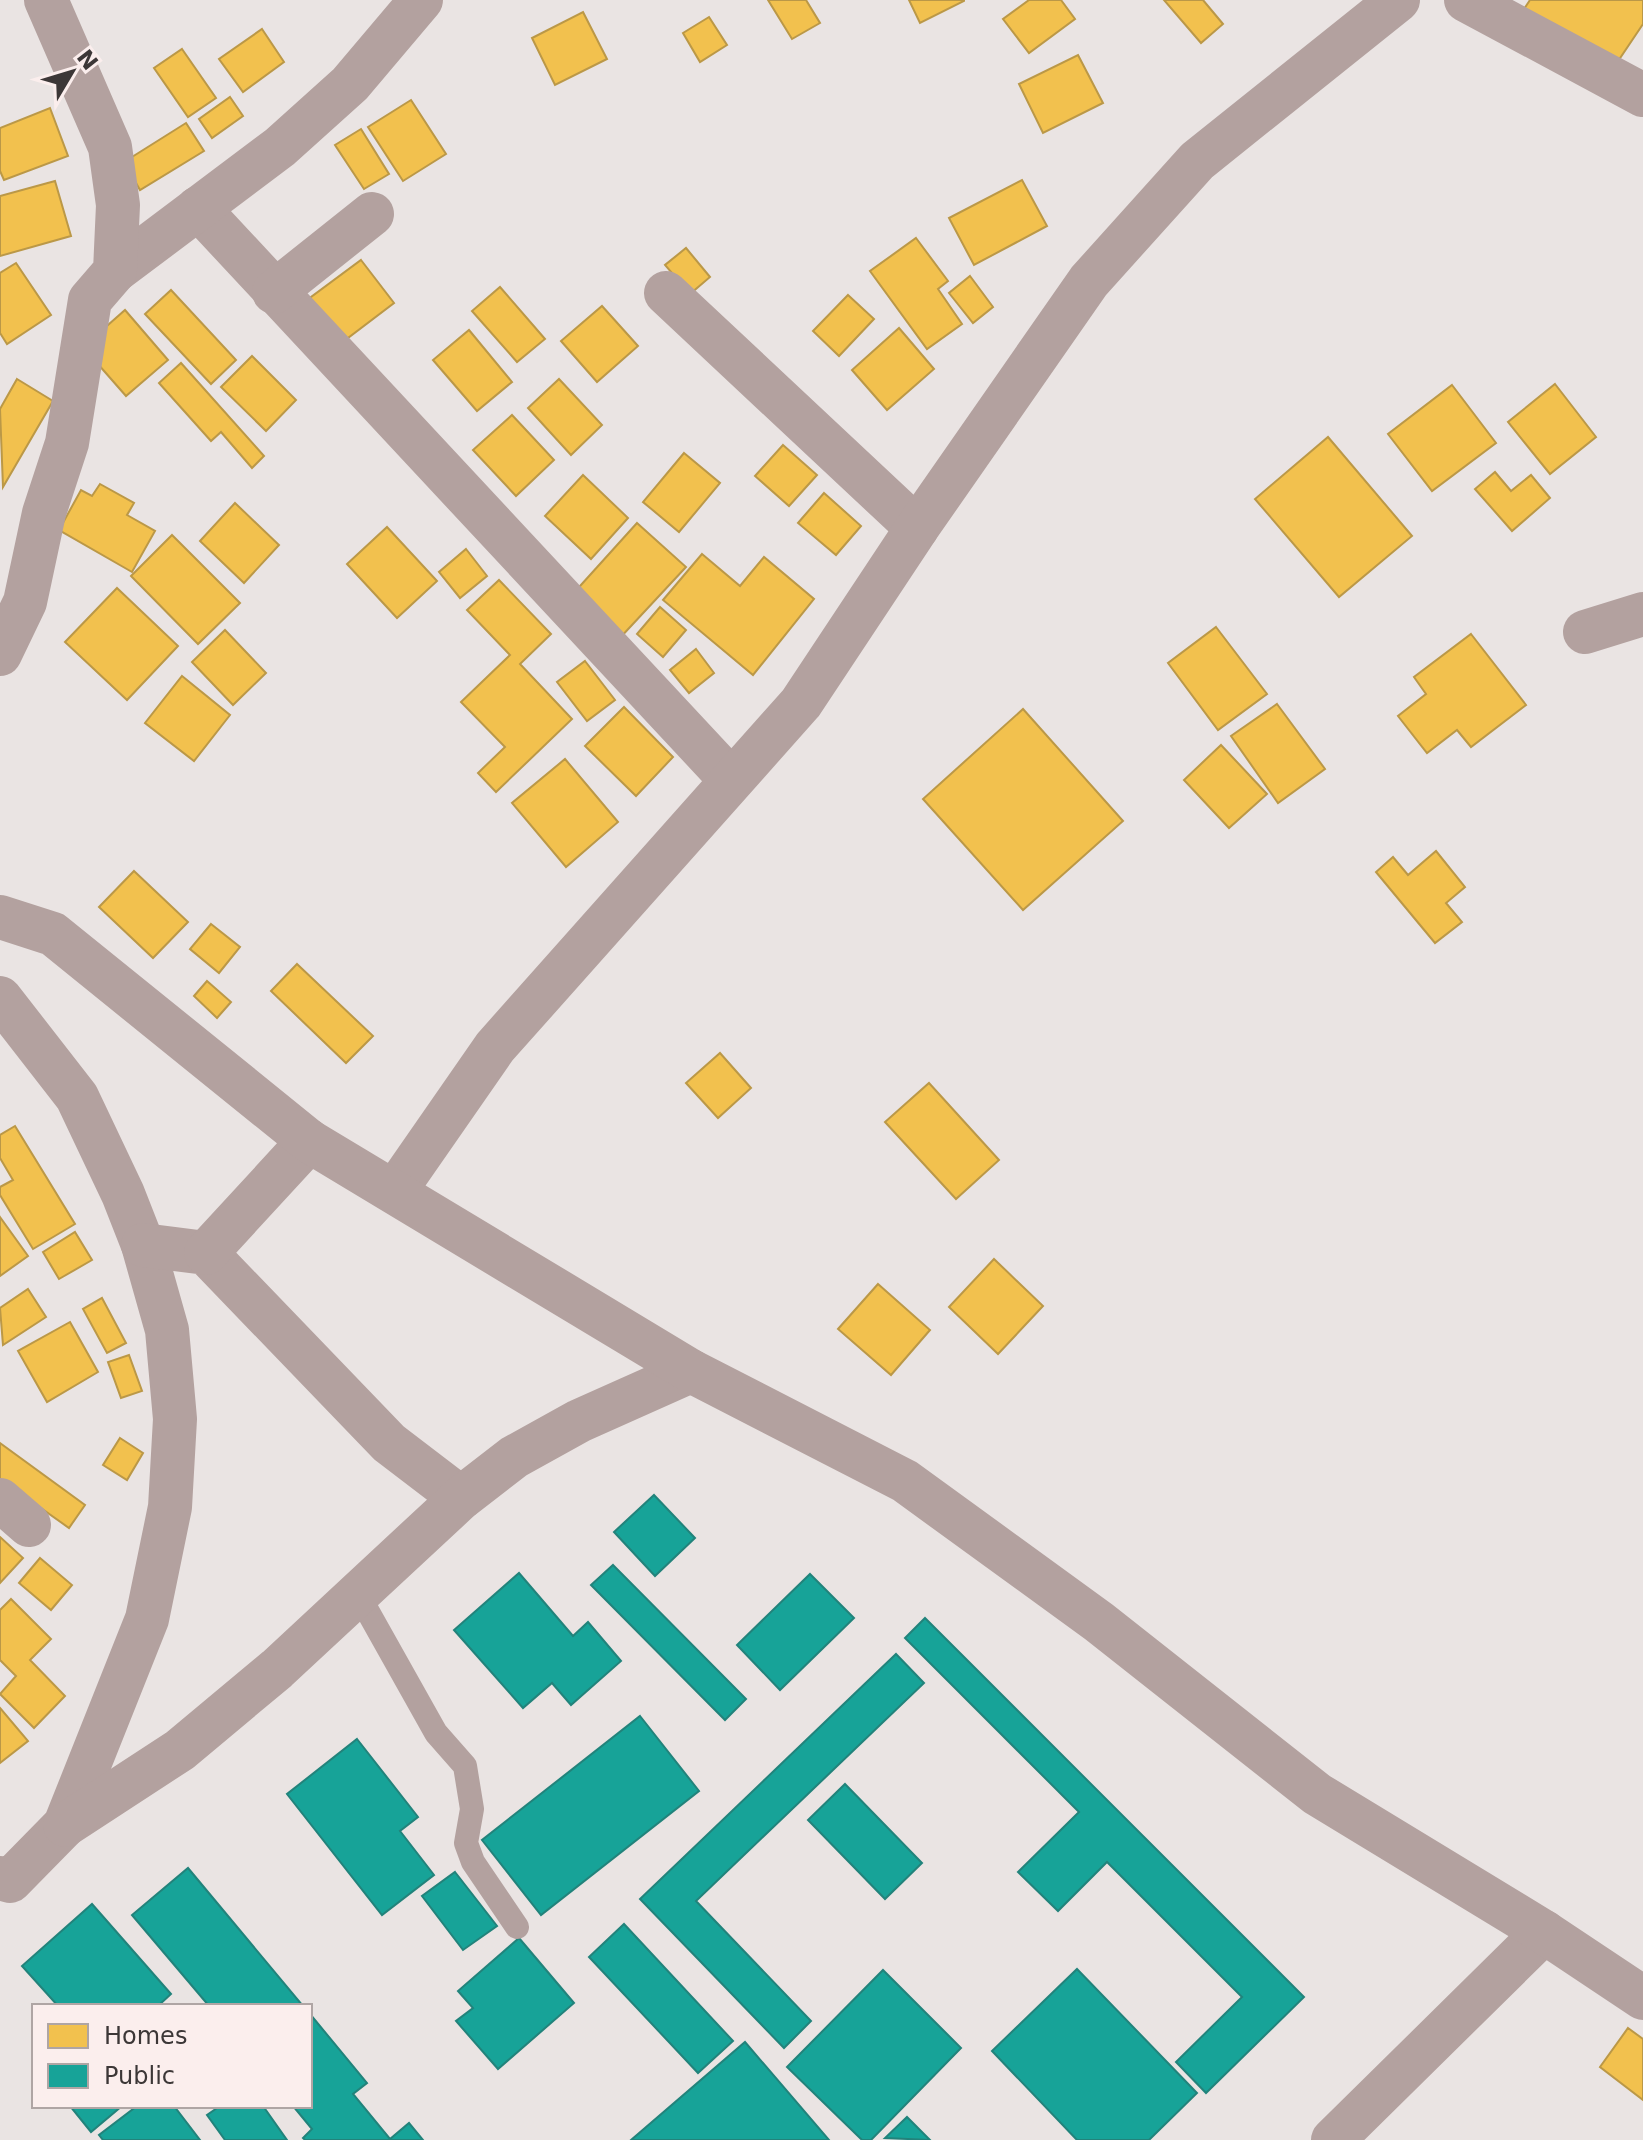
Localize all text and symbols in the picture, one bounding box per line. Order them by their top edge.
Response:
north arrow [32,32,112,112]
text: N [72,45,103,75]
legend [32,2004,312,2108]
text: Homes [104,2022,187,2050]
text: Public [104,2062,175,2090]

